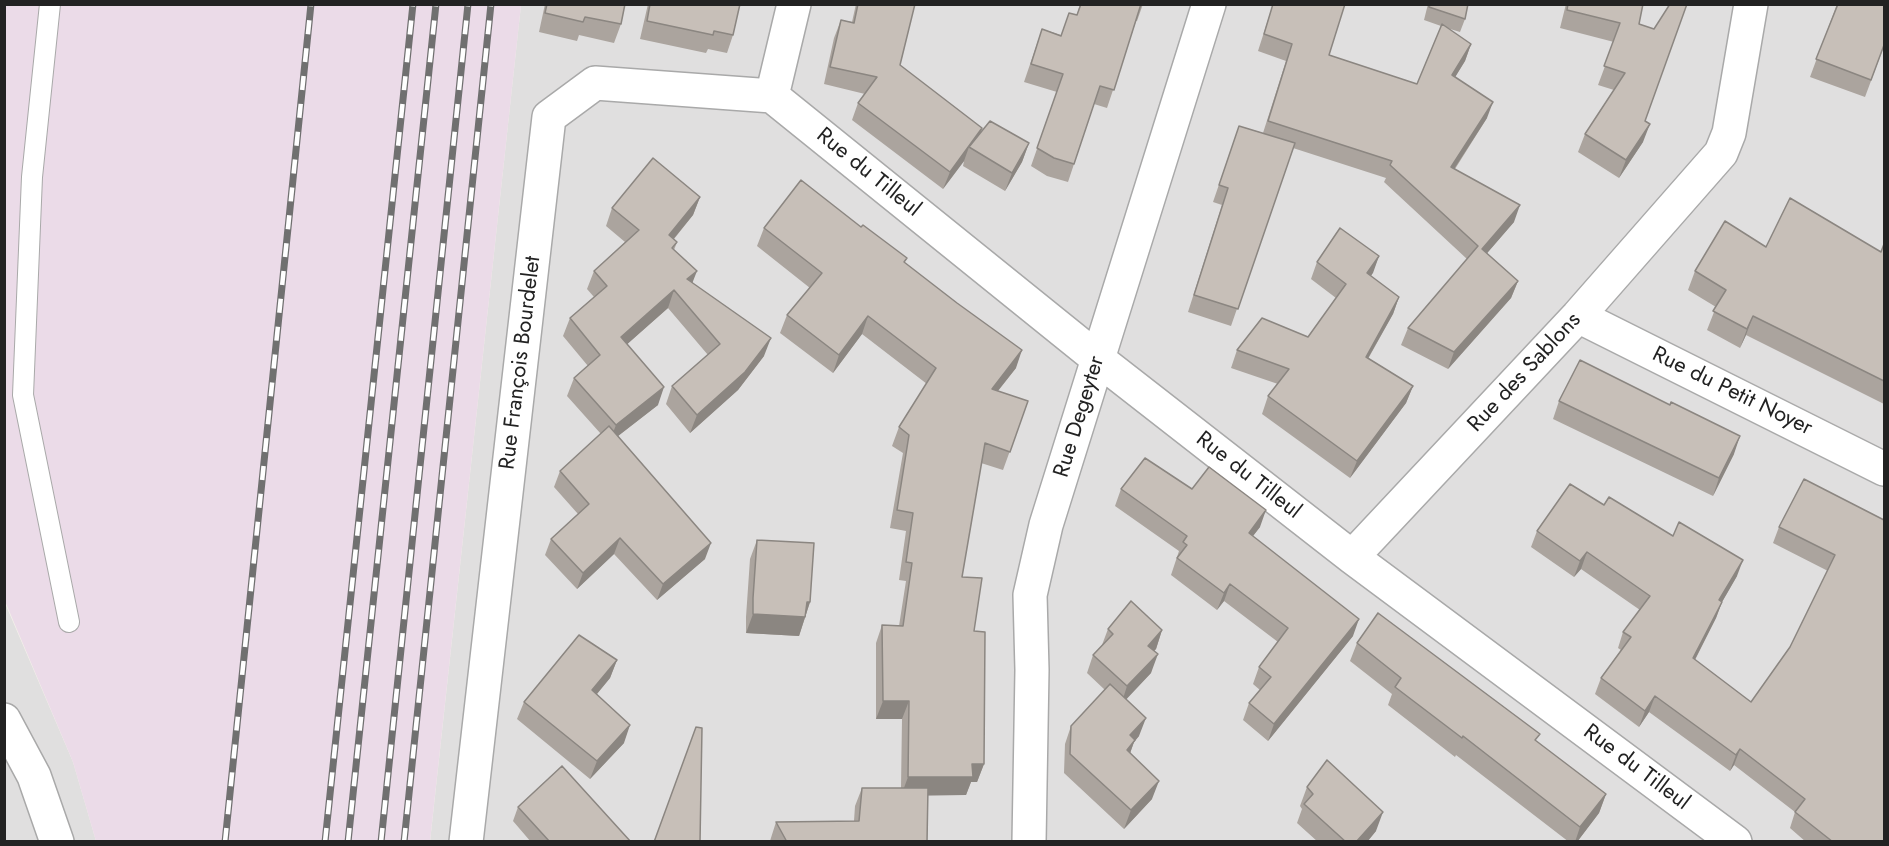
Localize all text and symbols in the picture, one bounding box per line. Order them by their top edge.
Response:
street label: Rue du Tilleul [811,123,925,223]
street label: Rue François Bourdelet [495,255,547,471]
street label: Rue des Sablons [1463,308,1587,438]
street label: Rue du Petit Noyer [1648,342,1816,442]
street label: Rue Degeyter [1049,353,1111,481]
street label: Rue du Tilleul [1190,427,1306,525]
street label: Rue du Tilleul [1578,719,1694,817]

